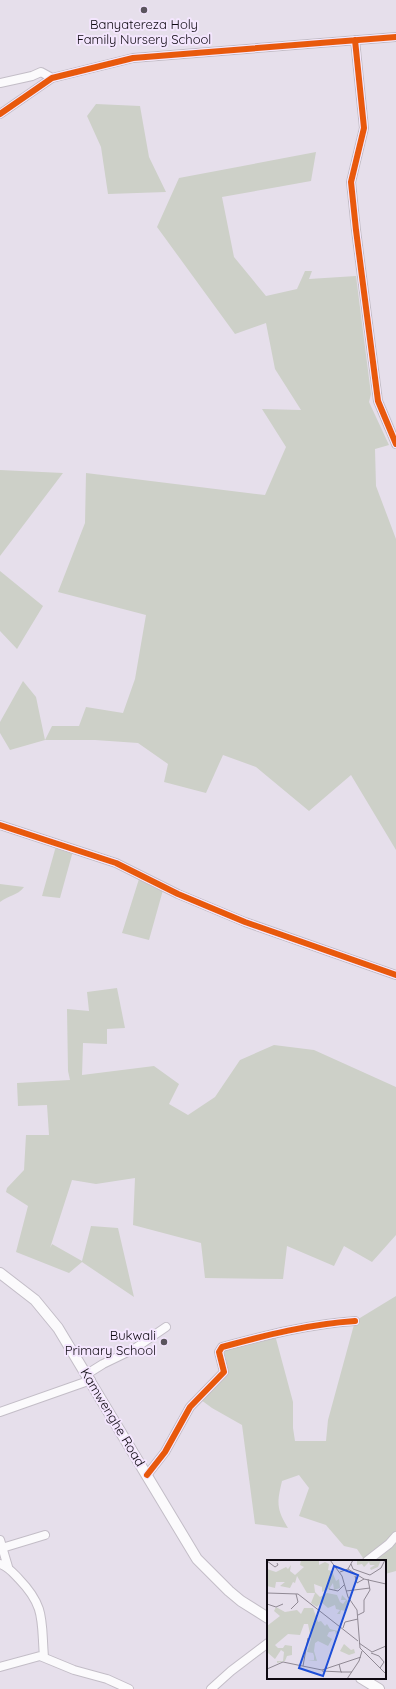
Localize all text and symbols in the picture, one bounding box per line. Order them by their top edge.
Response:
marker: Banyatereza Holy Family Nursery School [139,5,149,15]
place label: Banyatereza Holy Family Nursery School [77,16,211,47]
place label: Bukwali Primary School [65,1327,156,1358]
marker: Bukwali Primary School [159,1337,169,1347]
street label: Kamwenghe Road [77,1365,149,1469]
inset map [267,1560,386,1679]

